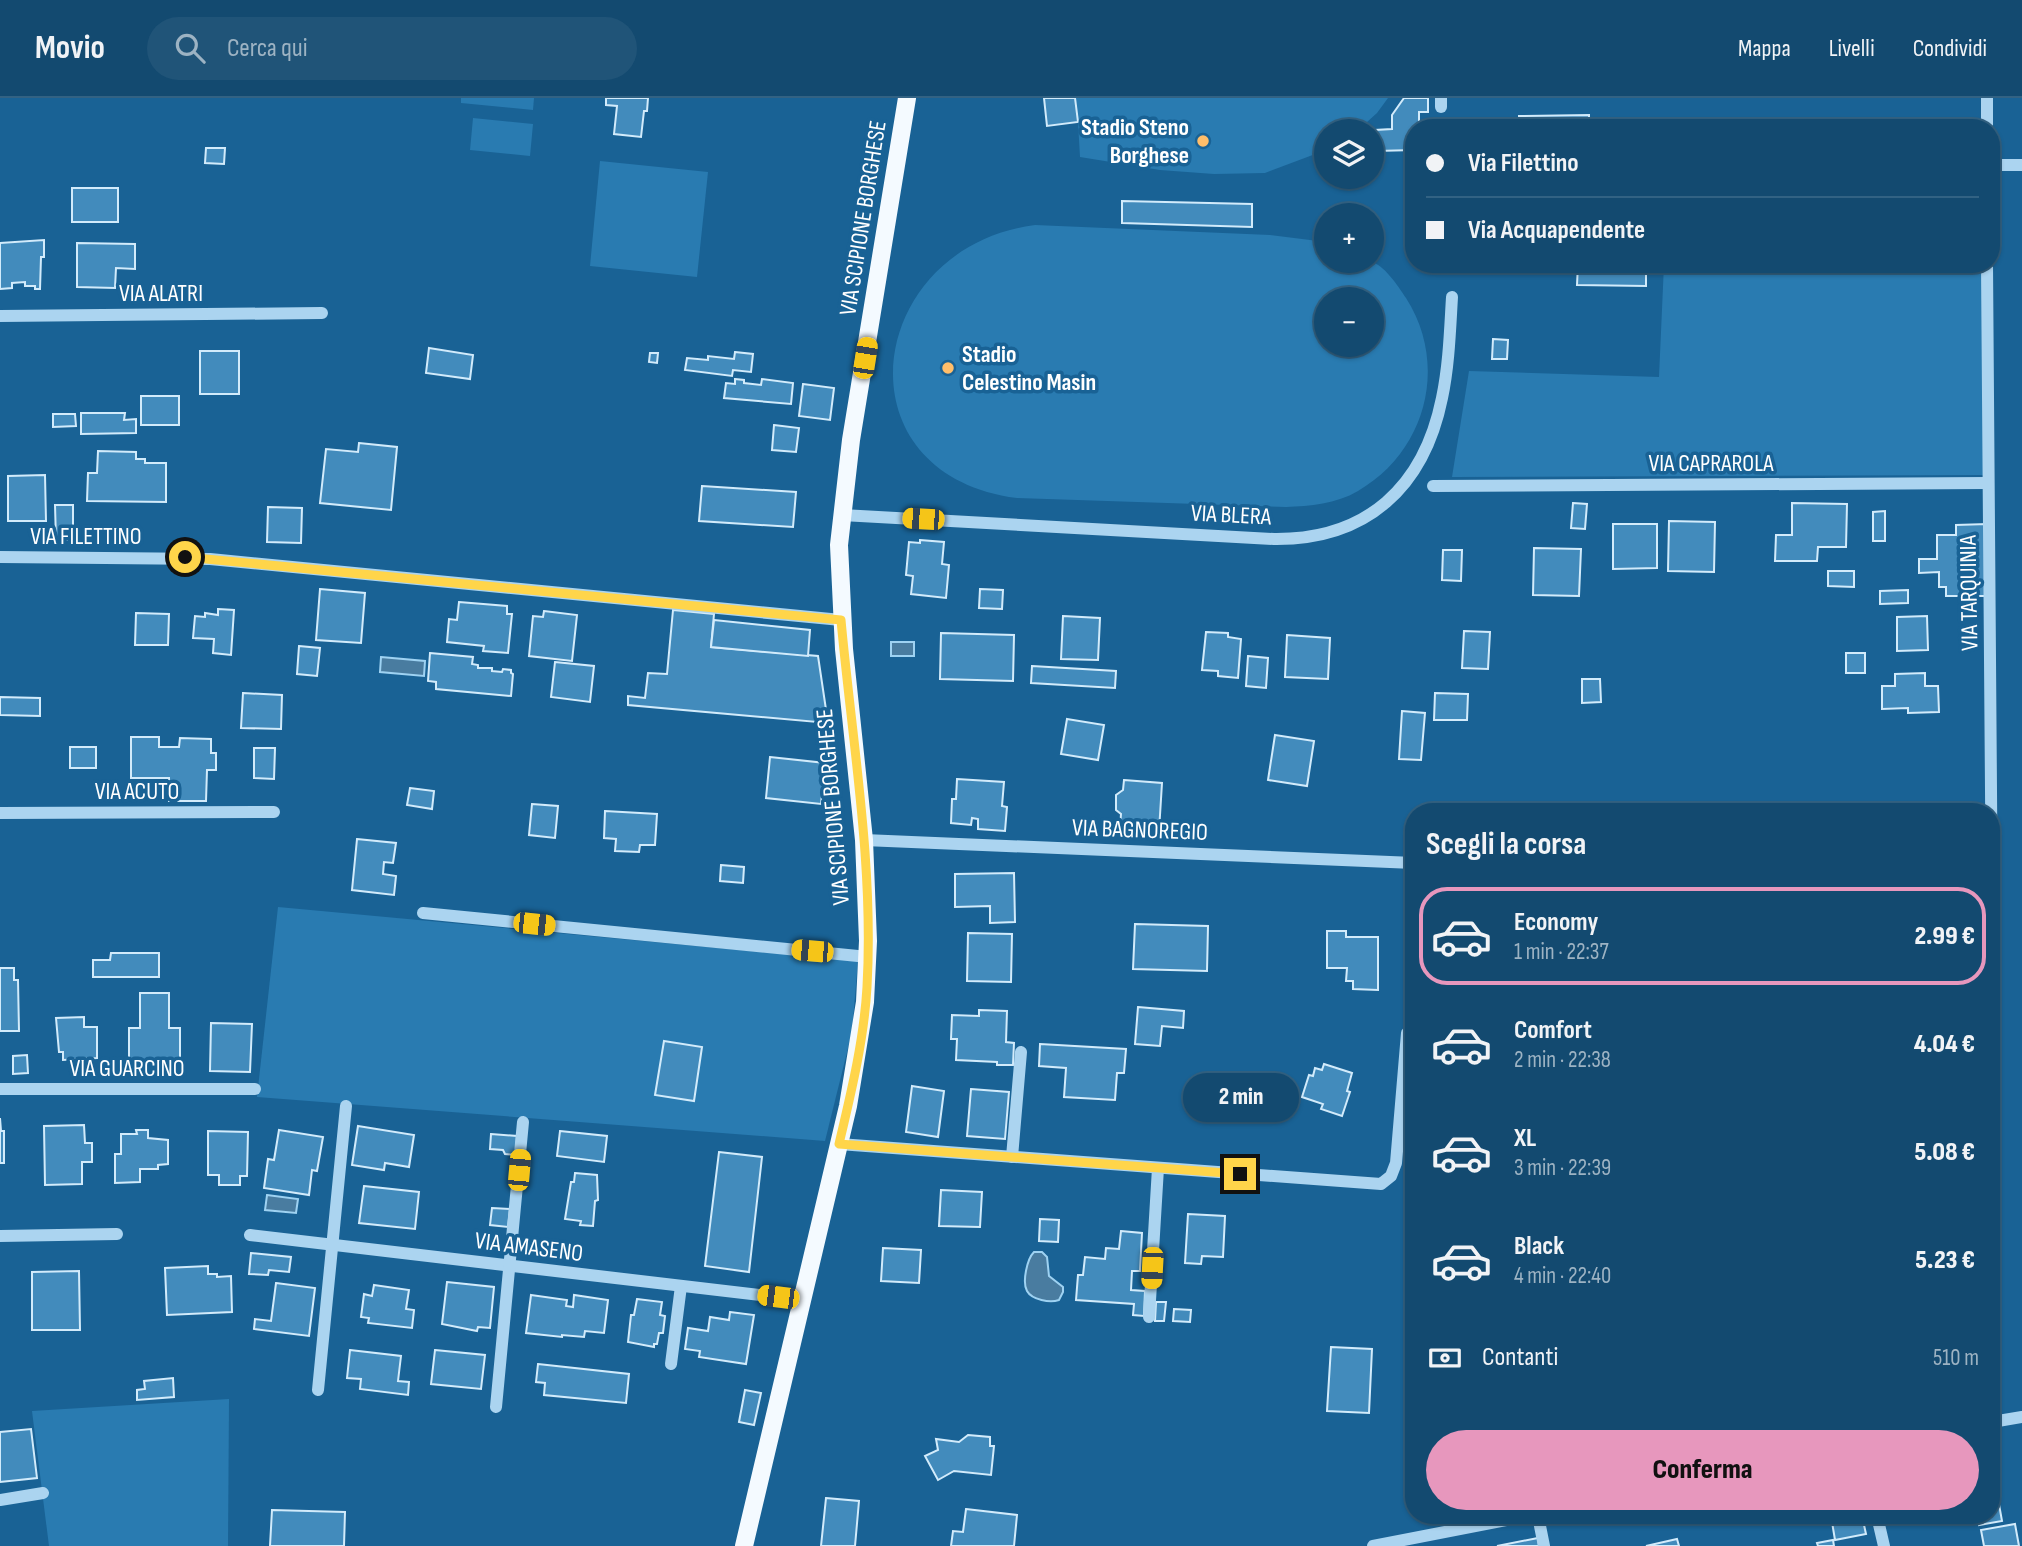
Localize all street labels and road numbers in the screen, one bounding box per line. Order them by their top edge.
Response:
street label: VIA SCIPIONE BORGHESE [833,118,893,318]
street label: VIA ALATRI [119,279,203,308]
street label: VIA CAPRAROLA [1648,449,1774,478]
street label: VIA BLERA [1190,498,1273,532]
street label: VIA FILETTINO [30,522,142,551]
street label: VIA TARQUINIA [1953,534,1985,651]
street label: VIA SCIPIONE BORGHESE [810,708,856,906]
street label: VIA ACUTO [95,777,179,806]
street label: VIA BAGNOREGIO [1072,813,1208,847]
street label: VIA GUARCINO [69,1054,185,1083]
street label: VIA AMASENO [473,1226,585,1268]

